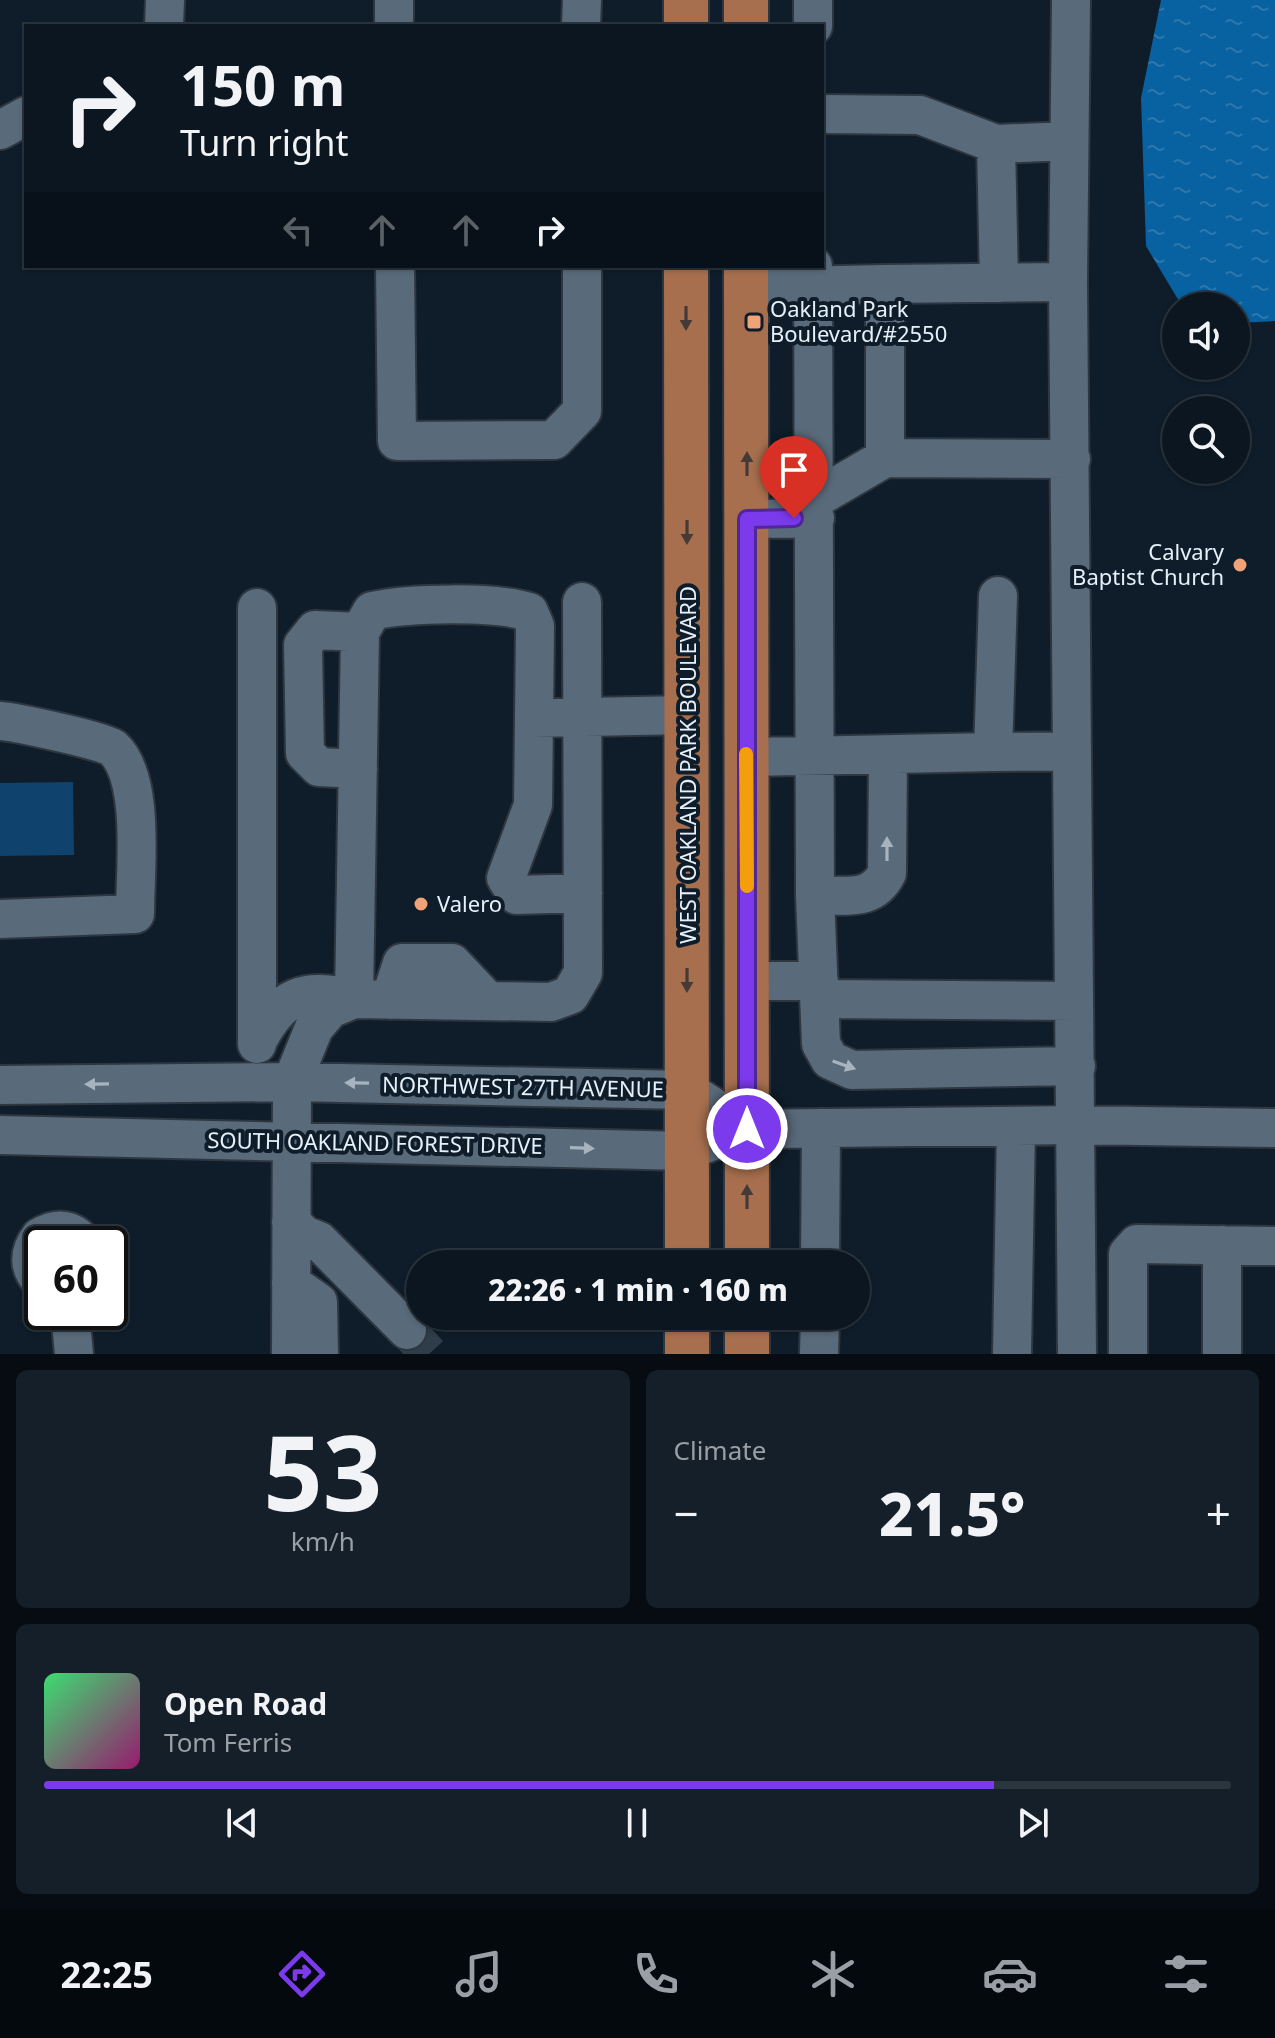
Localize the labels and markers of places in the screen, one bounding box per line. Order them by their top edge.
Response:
place label: Oakland Park Boulevard/#2550 [770,293,947,348]
marker: Oakland Park Boulevard/#2550 [745,313,763,331]
pin [760,436,828,518]
place label: Calvary Baptist Church [1072,536,1225,591]
marker: Calvary Baptist Church [1231,556,1249,574]
place label: Valero [437,888,502,918]
marker: Valero [412,895,430,913]

